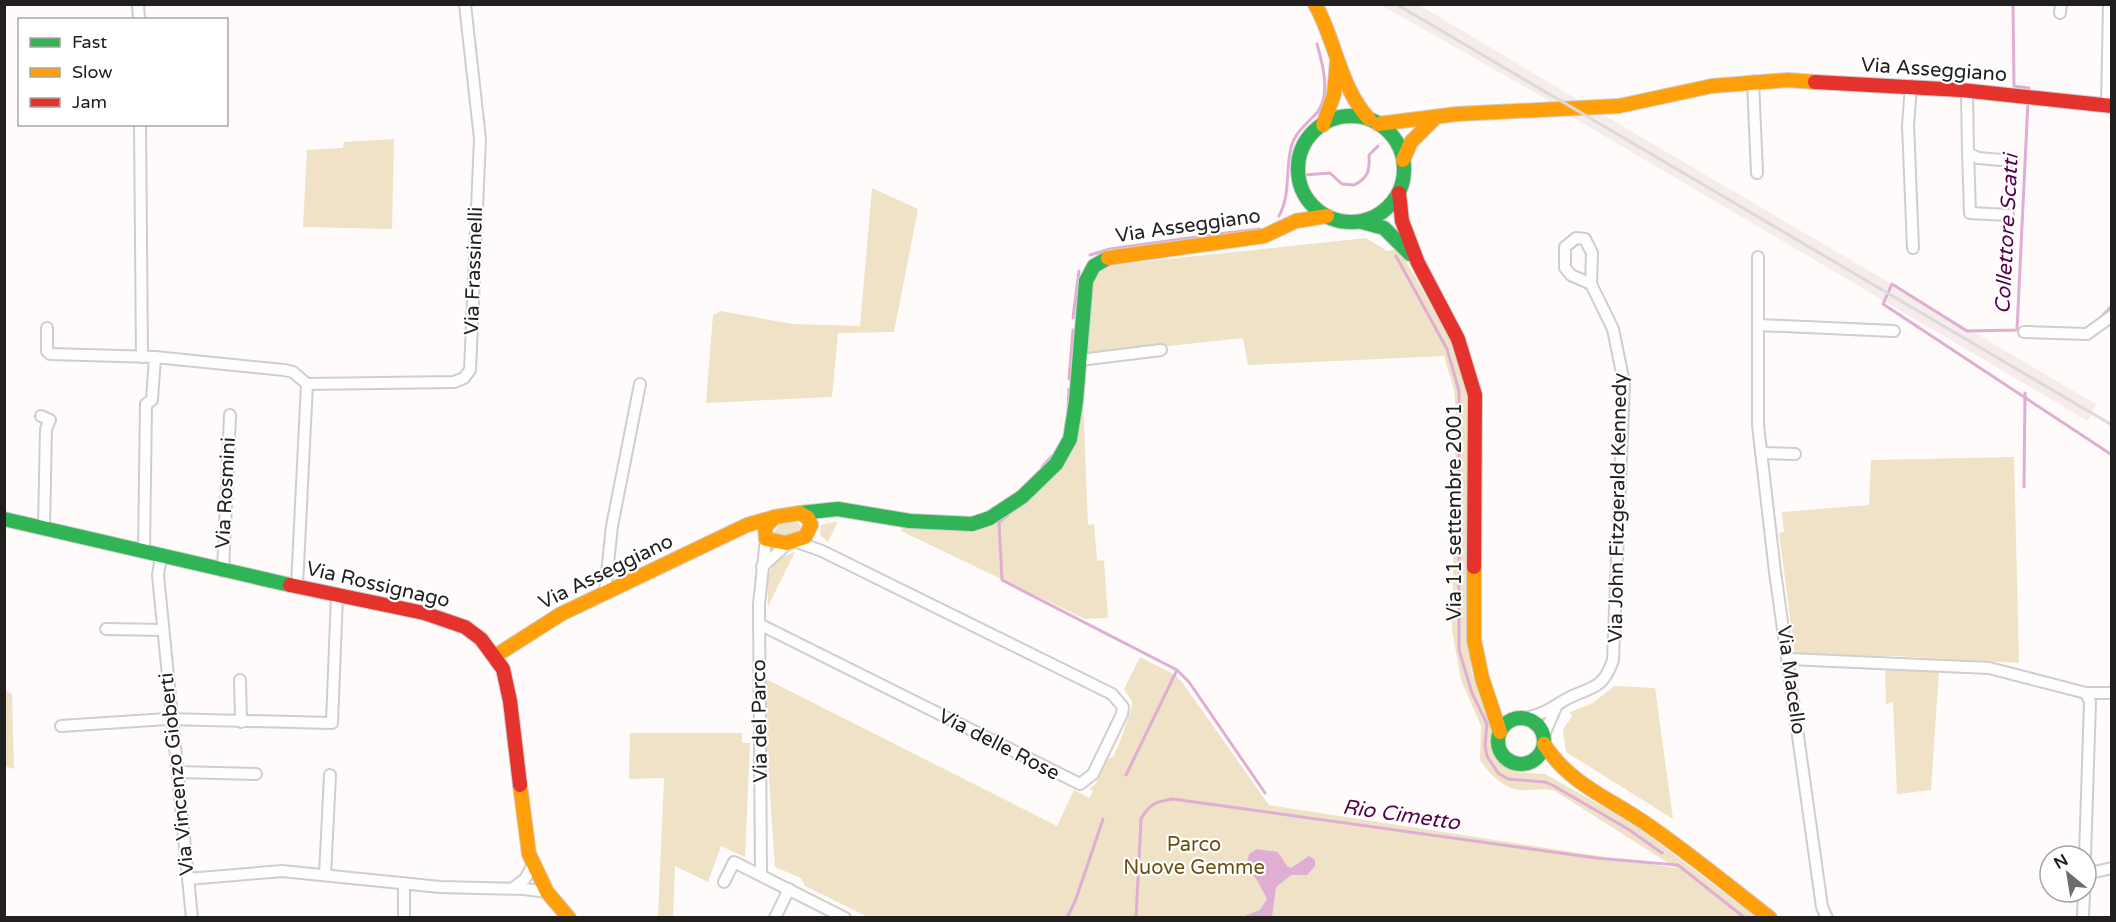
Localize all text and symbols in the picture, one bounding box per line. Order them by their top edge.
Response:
legend [18,18,228,126]
text: Fast [72,31,107,53]
street label: Via Asseggiano [1860,53,2008,87]
text: Slow [72,61,113,83]
text: Jam [72,91,107,113]
water label: Collettore Scatti [1990,151,2024,315]
street label: Via Asseggiano [1114,204,1262,248]
street label: Via Frassinelli [460,206,488,336]
street label: Via John Fitzgerald Kennedy [1604,373,1632,643]
street label: Via 11 settembre 2001 [1443,403,1467,621]
street label: Via Rosmini [211,437,241,549]
street label: Via Asseggiano [535,529,677,615]
street label: Via Rossignago [304,557,452,613]
street label: Via Macello [1771,624,1811,736]
street label: Via del Parco [747,659,773,783]
street label: Via Vincenzo Gioberti [154,671,200,877]
street label: Via delle Rose [934,704,1064,786]
water label: Rio Cimetto [1341,794,1462,836]
park label: Parco Nuove Gemme [1123,833,1265,880]
north arrow [2038,844,2098,904]
text: N [2050,850,2072,874]

